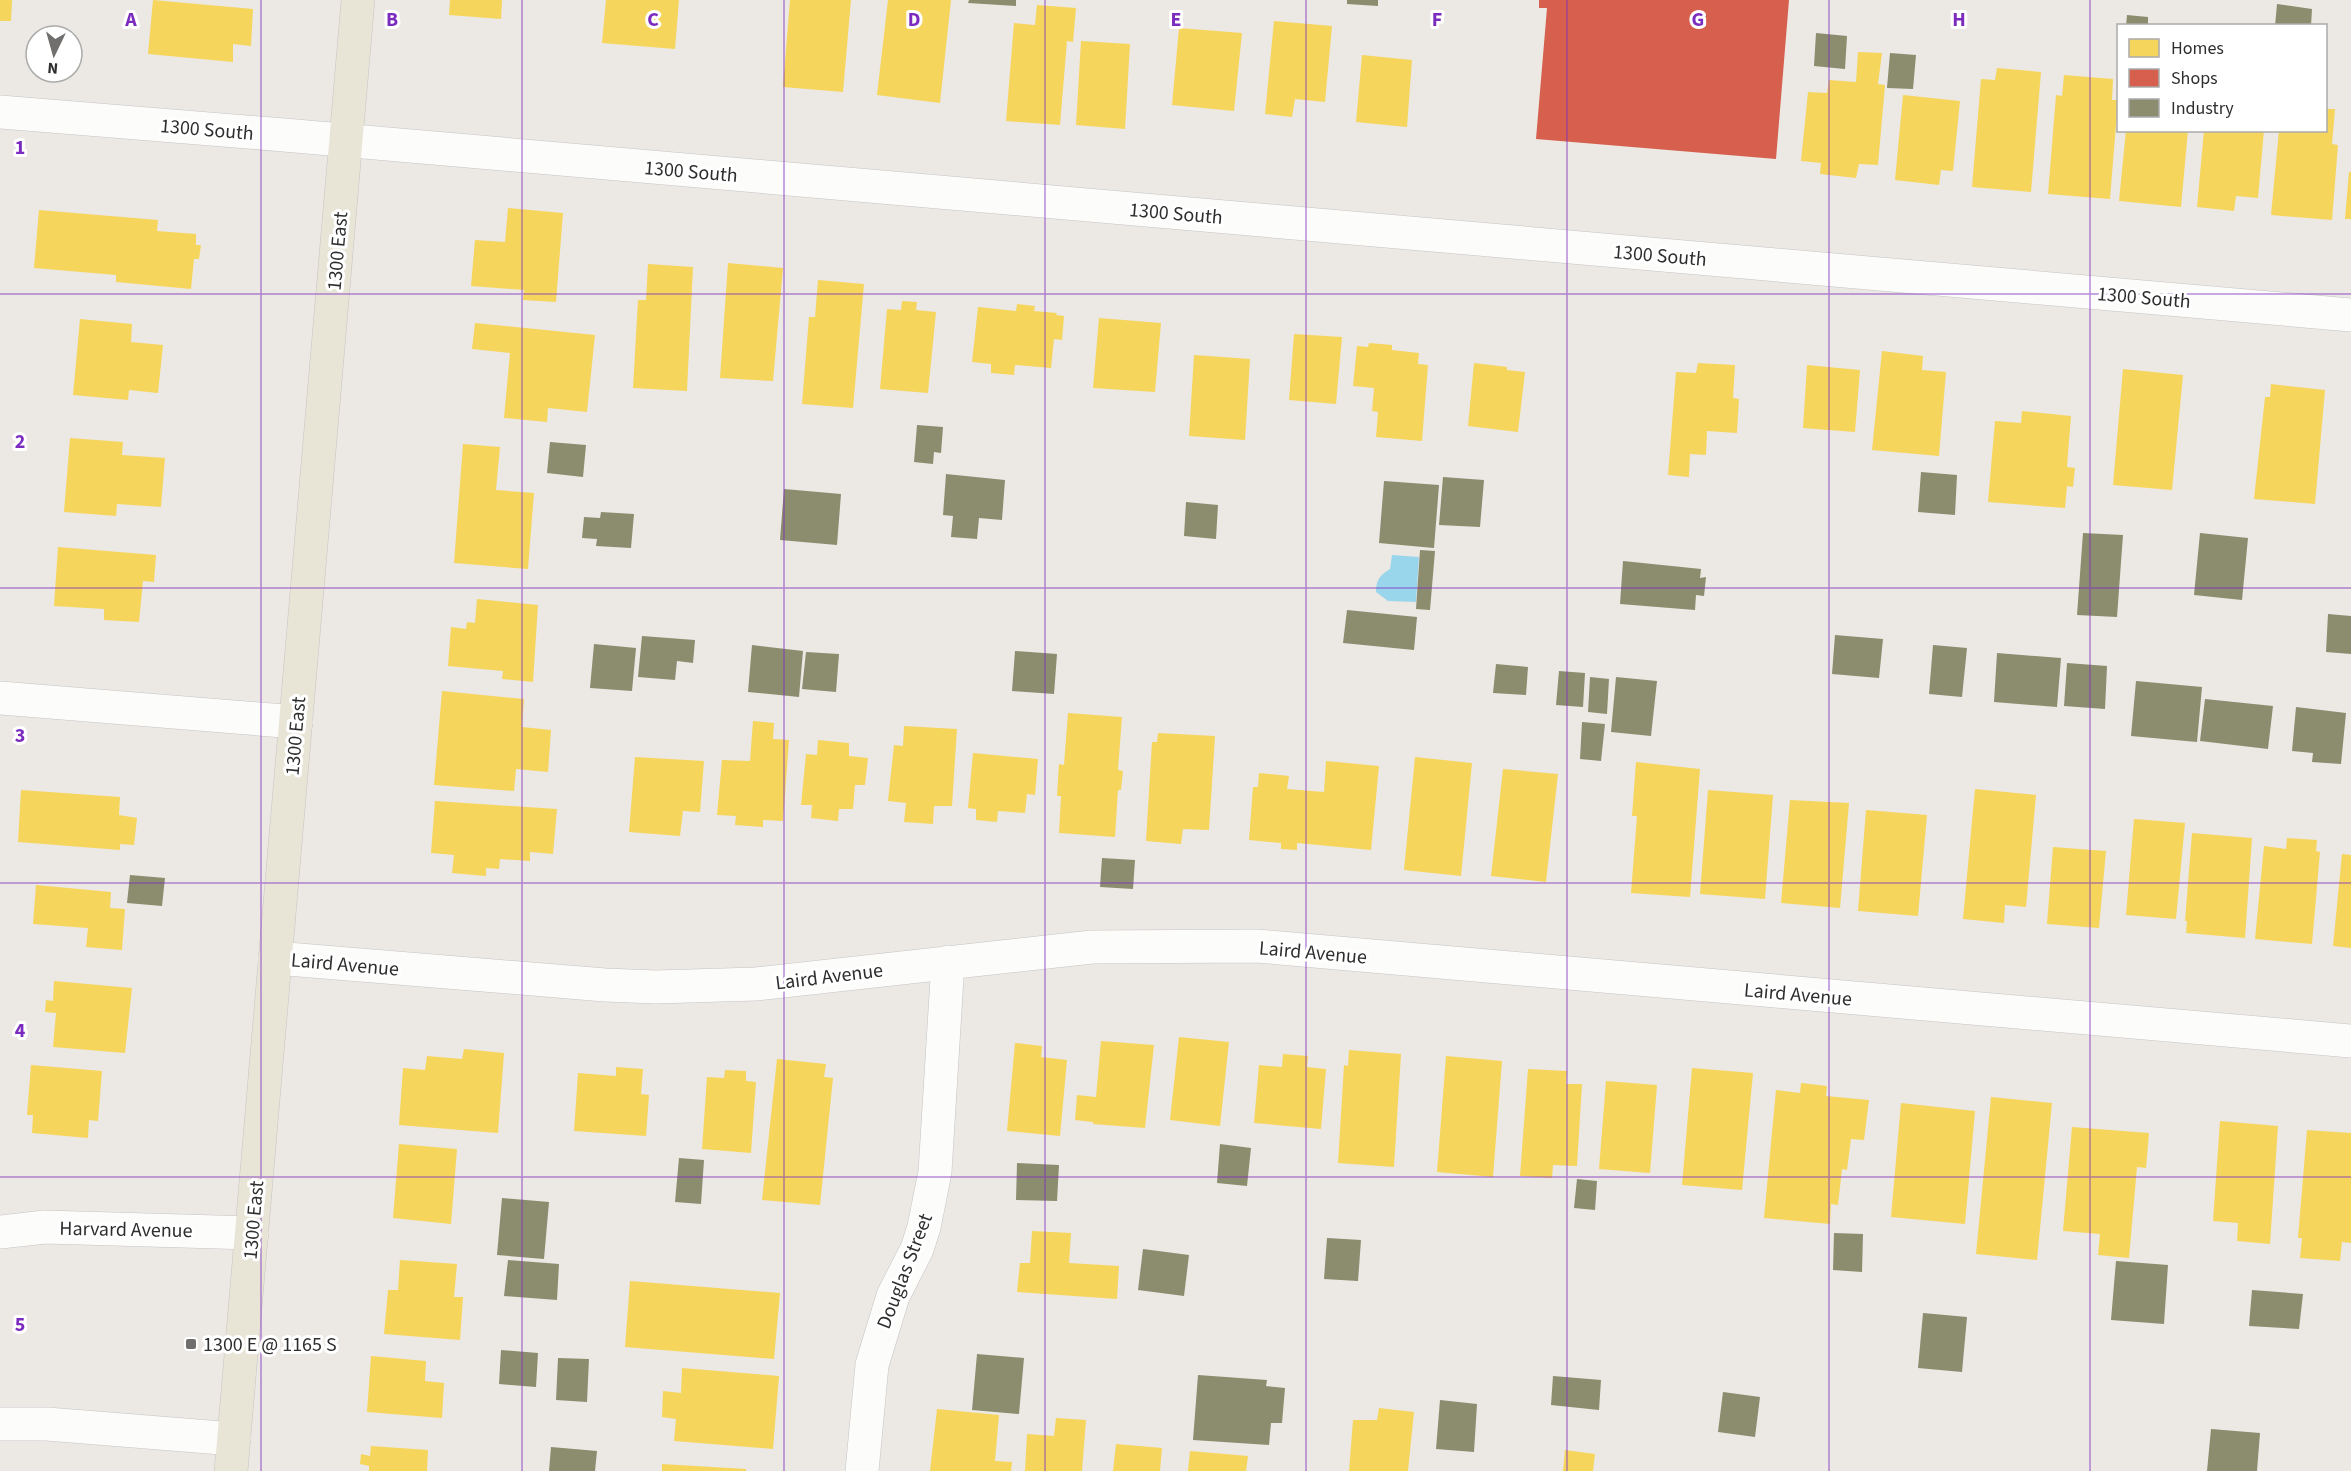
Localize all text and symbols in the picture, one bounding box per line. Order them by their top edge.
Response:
text: A [124,6,137,34]
text: B [386,6,398,34]
text: C [647,6,659,34]
text: D [908,6,920,34]
text: E [1171,6,1181,34]
text: F [1432,6,1442,34]
text: G [1692,6,1704,34]
text: H [1952,6,1966,34]
north arrow [24,24,84,84]
legend [2117,24,2327,132]
text: Homes [2171,36,2224,61]
text: N [47,57,59,79]
text: Shops [2171,66,2218,91]
text: Industry [2171,96,2234,121]
street label: 1300 South [159,112,255,148]
text: 1 [15,134,25,162]
street label: 1300 South [643,154,739,190]
street label: 1300 South [1128,196,1224,232]
street label: 1300 East [321,210,355,292]
street label: 1300 South [1612,238,1708,274]
street label: 1300 South [2096,280,2192,316]
text: 2 [15,428,25,456]
street label: 1300 East [279,695,313,777]
text: 3 [15,722,25,750]
street label: Laird Avenue [1258,934,1368,972]
street label: Laird Avenue [290,946,400,984]
street label: Laird Avenue [774,956,885,997]
street label: Laird Avenue [1743,976,1853,1014]
text: 4 [15,1017,26,1045]
street label: 1300 East [237,1179,271,1261]
street label: Douglas Street [870,1209,940,1333]
street label: Harvard Avenue [59,1215,193,1245]
text: 5 [15,1311,25,1339]
place label: 1300 E @ 1165 S [203,1331,337,1359]
marker: 1300 E @ 1165 S [184,1337,198,1351]

